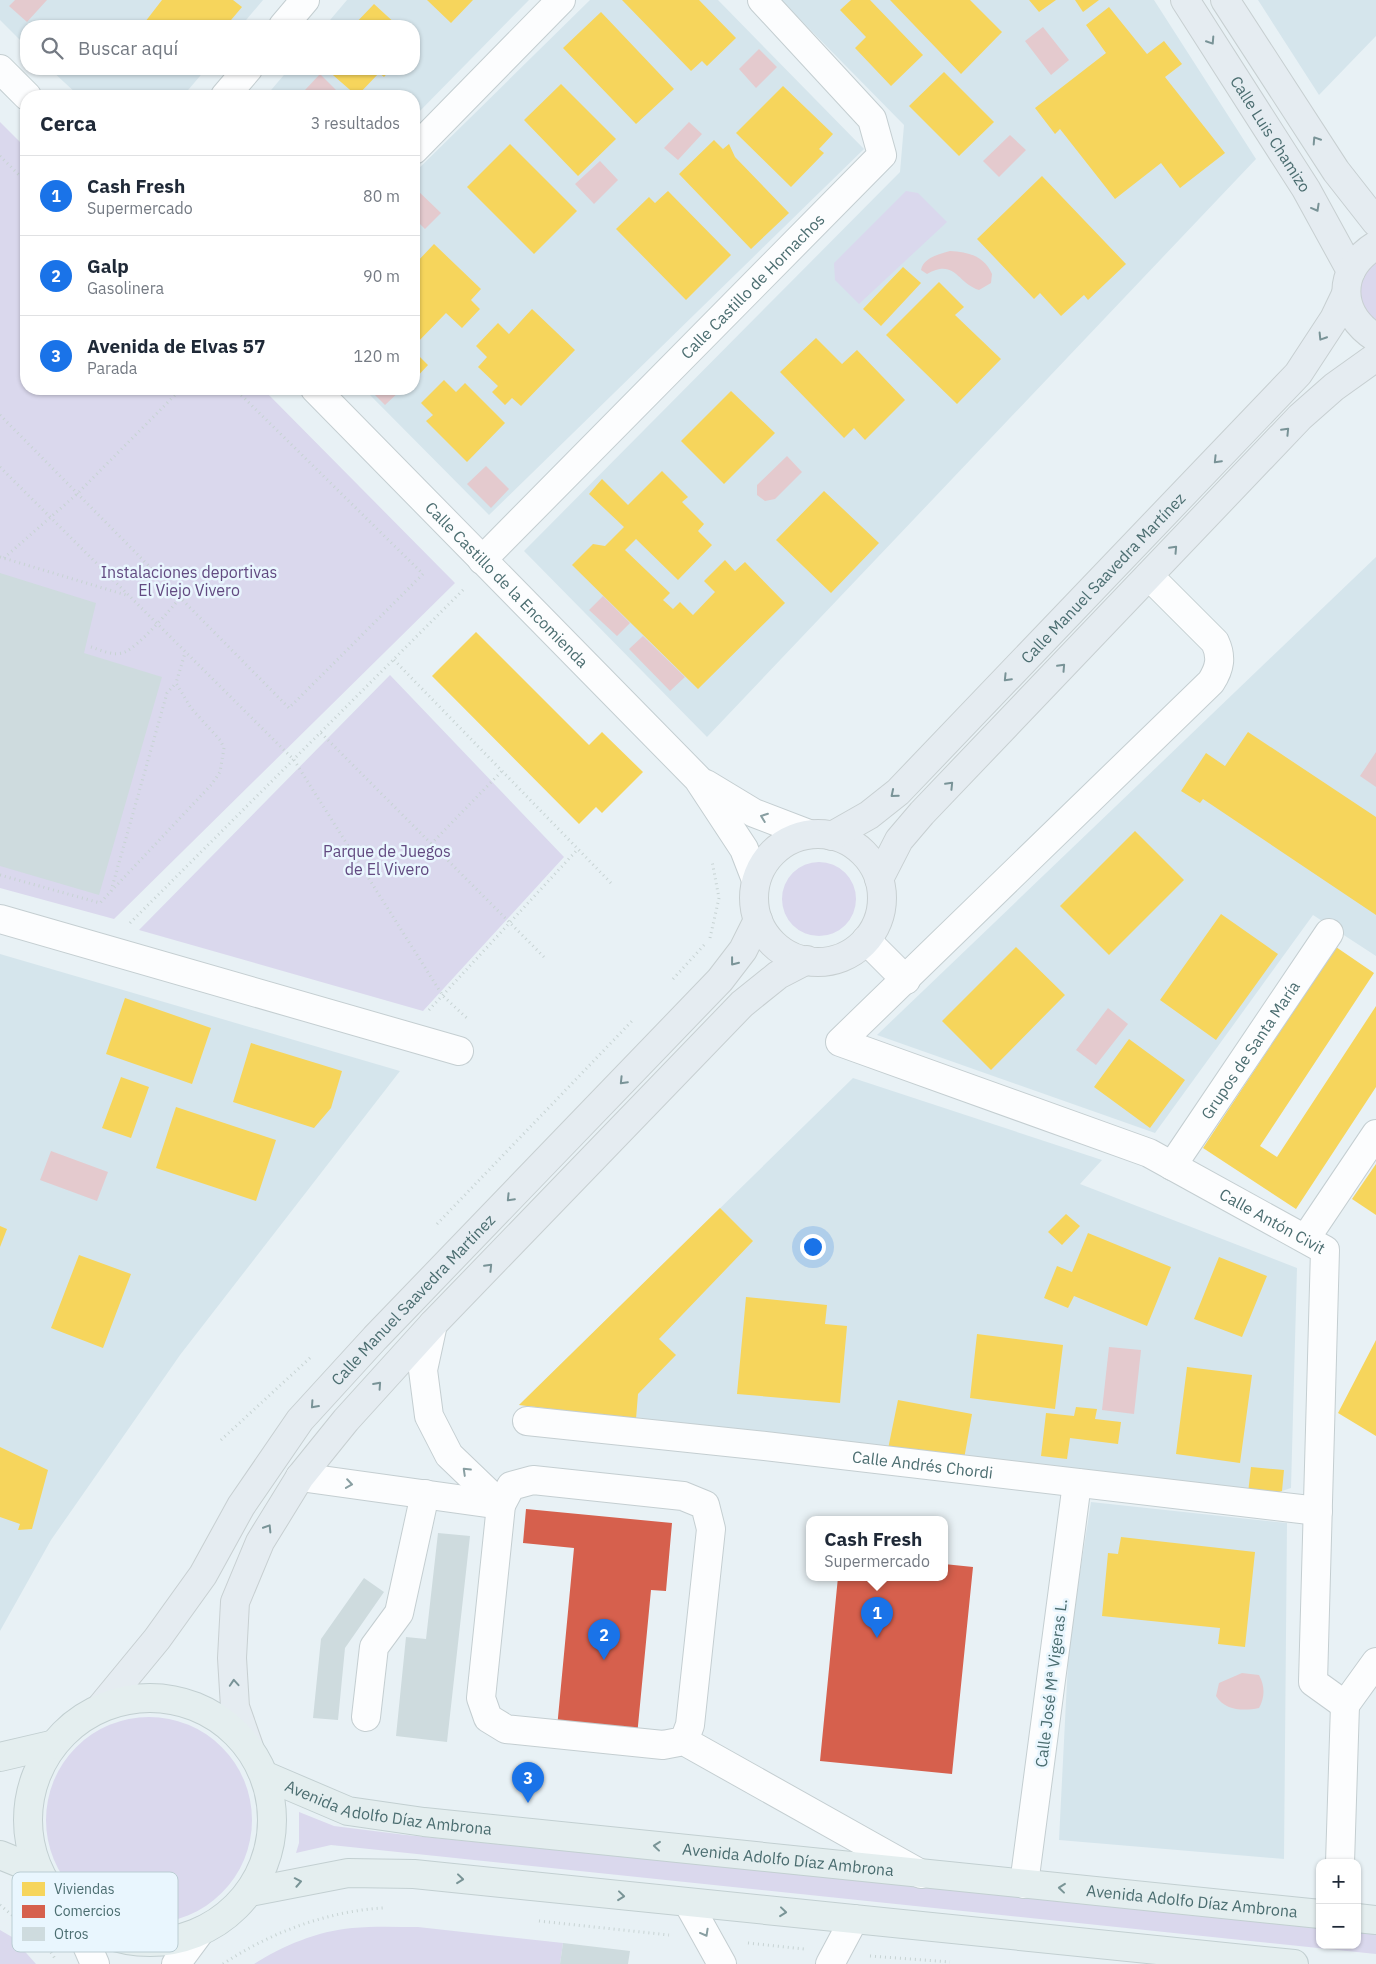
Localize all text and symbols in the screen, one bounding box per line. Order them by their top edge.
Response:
search box [20,20,420,75]
icon: search [38,34,66,62]
one-way arrow [1205,35,1214,45]
text: Buscar aquí [78,36,178,60]
street label: Calle Luis Chamizo [1226,72,1315,196]
text: Cerca [40,109,97,137]
text: 3 resultados [311,113,400,133]
one-way arrow [1313,137,1322,146]
text: Cash Fresh [87,174,185,198]
text: 1 [51,186,61,206]
text: 80 m [363,186,400,206]
text: Supermercado [87,198,193,218]
one-way arrow [1310,203,1320,212]
street label: Calle Castillo de Hornachos [676,209,829,363]
text: Galp [87,254,129,278]
text: 2 [51,266,61,286]
text: 90 m [363,266,400,286]
text: Gasolinera [87,278,164,298]
one-way arrow [1319,332,1329,341]
text: Avenida de Elvas 57 [87,334,265,358]
text: 3 [51,346,61,366]
text: 120 m [353,346,400,366]
text: Parada [87,358,137,378]
one-way arrow [1280,428,1289,437]
one-way arrow [1214,455,1223,464]
street label: Calle Manuel Saavedra Martínez [1017,488,1189,667]
street label: Calle Castillo de la Encomienda [421,497,593,672]
one-way arrow [1168,546,1177,555]
park label: Instalaciones deportivas El Viejo Vivero [101,562,277,600]
one-way arrow [1056,664,1065,673]
one-way arrow [1004,672,1013,681]
one-way arrow [944,781,953,790]
one-way arrow [891,789,900,797]
one-way arrow [760,813,768,823]
park label: Parque de Juegos de El Vivero [323,841,451,879]
one-way arrow [731,956,739,965]
street label: Grupos de Santa María [1196,976,1304,1123]
one-way arrow [619,1075,628,1084]
street label: Calle Antón Civit [1216,1184,1329,1258]
one-way arrow [507,1192,516,1201]
street label: Calle Manuel Saavedra Martínez [327,1210,499,1389]
your location [800,1234,826,1260]
one-way arrow [483,1263,492,1272]
one-way arrow [372,1382,381,1391]
one-way arrow [311,1399,320,1408]
street label: Calle Andrés Chordi [851,1446,994,1483]
one-way arrow [463,1468,472,1477]
one-way arrow [345,1478,353,1489]
popup [806,1516,948,1581]
one-way arrow [262,1524,272,1533]
text: Cash Fresh [824,1527,922,1551]
text: Supermercado [824,1551,930,1571]
pin: 1 [861,1597,893,1638]
street label: Calle José Mª Vigeras L. [1031,1597,1071,1769]
pin: 2 [588,1619,620,1660]
one-way arrow [228,1679,239,1687]
pin: 3 [512,1762,544,1803]
street label: Avenida Adolfo Díaz Ambrona [282,1775,493,1839]
street label: Avenida Adolfo Díaz Ambrona [681,1839,895,1880]
one-way arrow [653,1841,661,1852]
map controls [1316,1859,1361,1949]
button: + [1316,1859,1361,1904]
legend [12,1872,178,1952]
one-way arrow [456,1873,464,1884]
one-way arrow [294,1878,303,1888]
text: Viviendas [54,1880,115,1898]
street label: Avenida Adolfo Díaz Ambrona [1085,1880,1299,1922]
one-way arrow [1058,1883,1066,1894]
one-way arrow [617,1890,625,1901]
text: Comercios [54,1902,121,1920]
button: − [1316,1904,1361,1949]
one-way arrow [779,1906,787,1917]
text: Otros [54,1925,89,1943]
one-way arrow [699,1928,709,1937]

